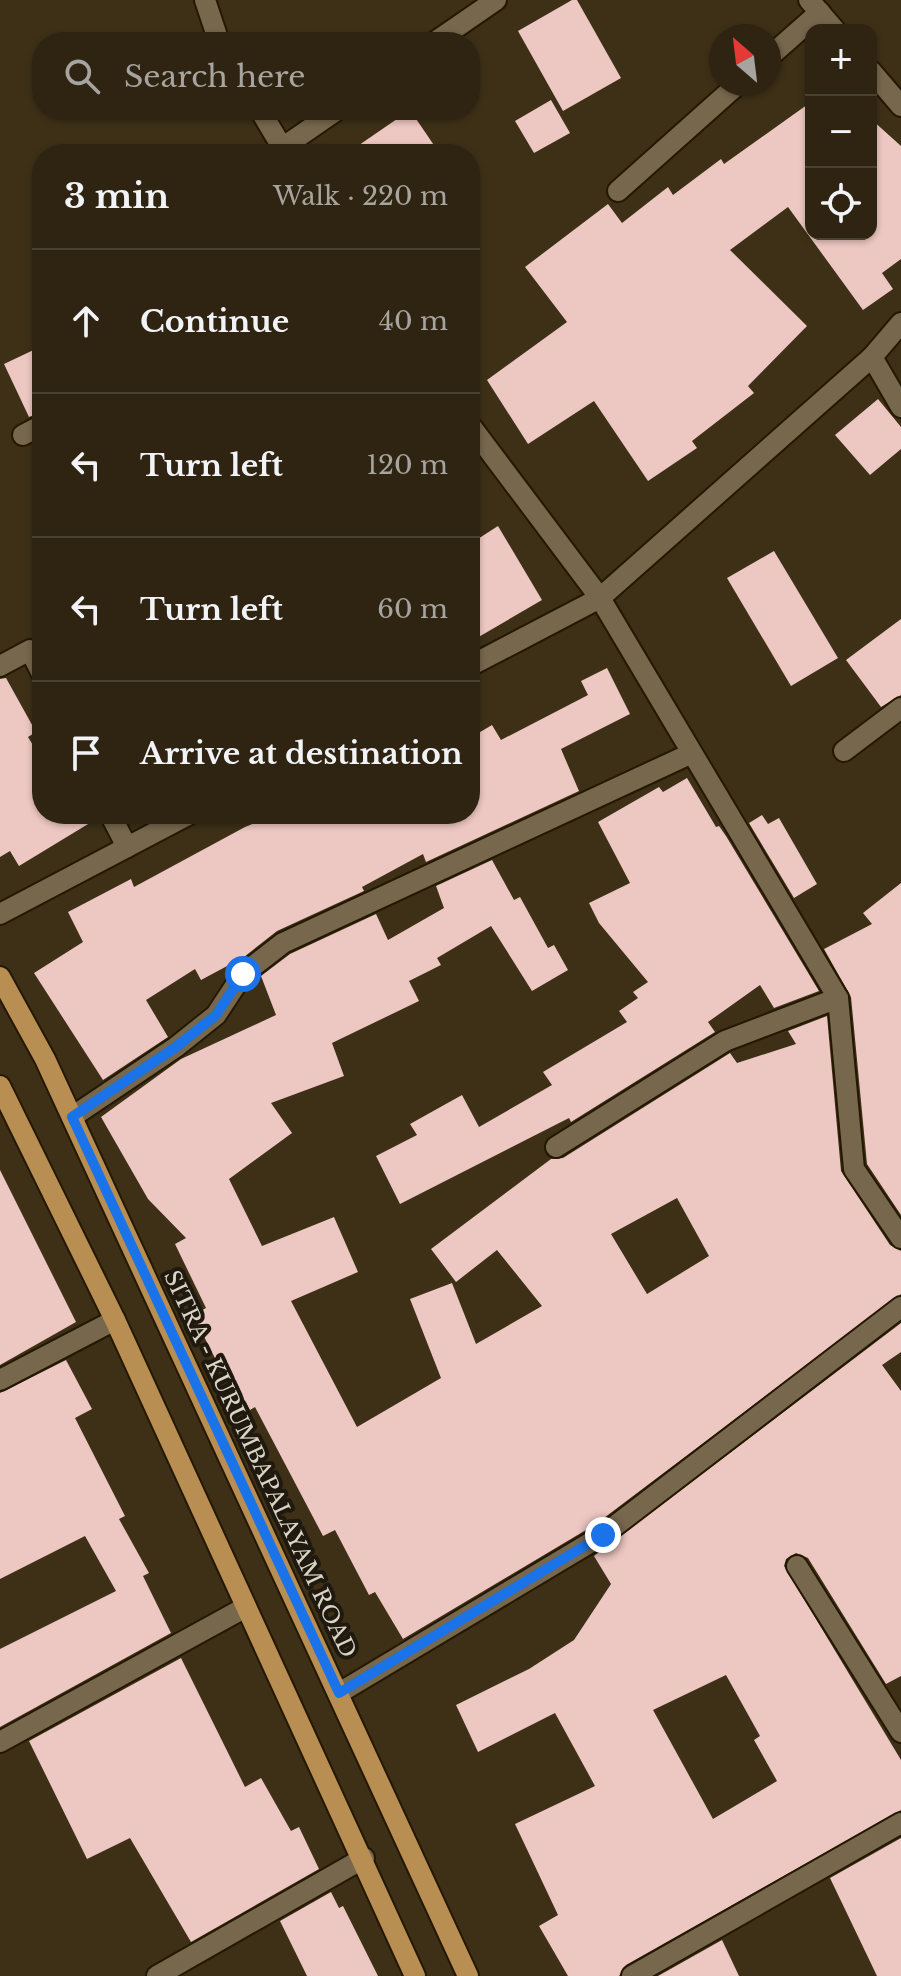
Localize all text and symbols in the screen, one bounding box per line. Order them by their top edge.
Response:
north arrow [709,24,781,96]
map controls [805,24,877,240]
button: + [805,24,877,96]
search box [32,32,480,120]
icon: search [60,54,104,98]
text: Search here [124,58,305,95]
button: − [805,96,877,168]
button: locate [805,168,877,240]
text: 3 min [64,175,169,217]
text: Walk · 220 m [273,180,448,212]
icon: ahead [64,299,108,343]
text: Continue [140,303,289,340]
text: 40 m [379,305,448,337]
icon: left [64,443,108,487]
text: Turn left [140,447,283,484]
text: 120 m [366,449,448,481]
icon: left [64,587,108,631]
text: Turn left [140,591,283,628]
text: 60 m [377,593,448,625]
icon: arrive [64,731,108,775]
text: Arrive at destination [140,735,463,772]
route start [225,956,261,992]
street label: SITRA - KURUMBAPALAYAM ROAD [158,1266,362,1662]
route end [585,1517,621,1553]

